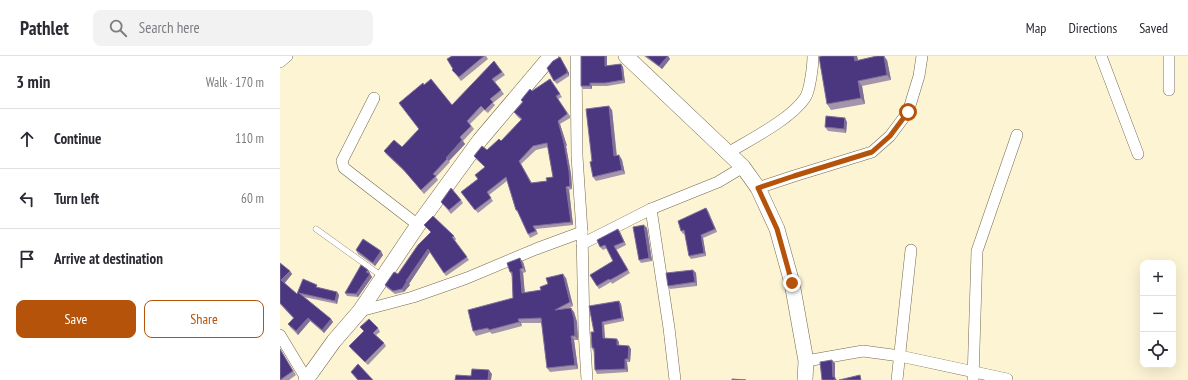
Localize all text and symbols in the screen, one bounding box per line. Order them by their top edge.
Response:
search box [93,10,373,46]
text: Pathlet [20,16,69,40]
icon: search [107,17,129,39]
text: Search here [139,18,200,37]
text: Map [1026,19,1046,37]
text: Directions [1068,19,1117,37]
text: Saved [1139,19,1168,37]
text: 3 min [16,71,50,93]
text: Walk · 170 m [206,74,264,91]
route start [899,103,917,121]
icon: ahead [16,128,38,150]
text: Continue [54,129,101,148]
text: 110 m [235,130,264,147]
icon: left [16,188,38,210]
text: Turn left [54,189,99,208]
text: 60 m [241,190,264,207]
icon: arrive [16,248,38,270]
text: Arrive at destination [54,249,163,268]
map controls [1140,260,1176,368]
button: + [1140,260,1176,296]
route end [783,274,801,292]
button: − [1140,296,1176,332]
button: Save [16,300,136,338]
button: Share [144,300,264,338]
button: locate [1140,332,1176,368]

